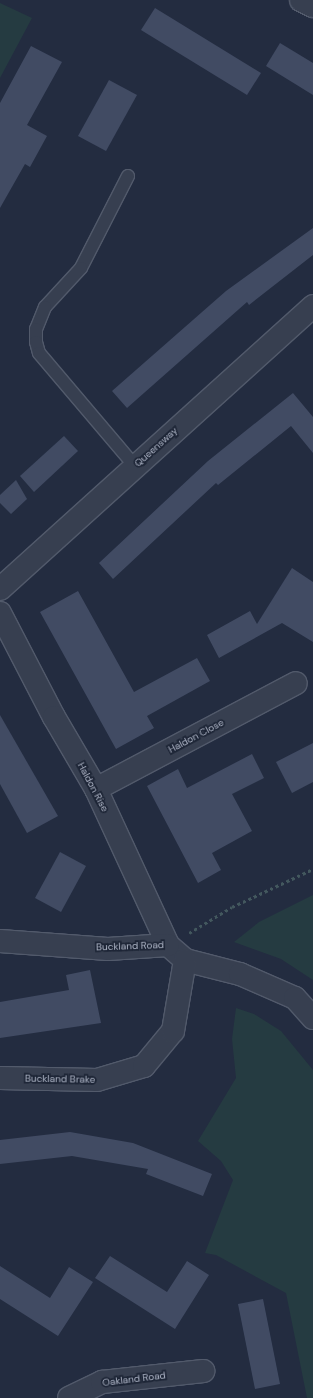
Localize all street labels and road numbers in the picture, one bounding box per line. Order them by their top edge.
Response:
street label: Queensway [132,425,180,469]
street label: Haldon Close [166,716,226,756]
street label: Haldon Rise [75,760,111,814]
street label: Buckland Road [96,939,164,953]
street label: Buckland Brake [25,1072,95,1086]
street label: Oakland Road [102,1369,166,1389]

